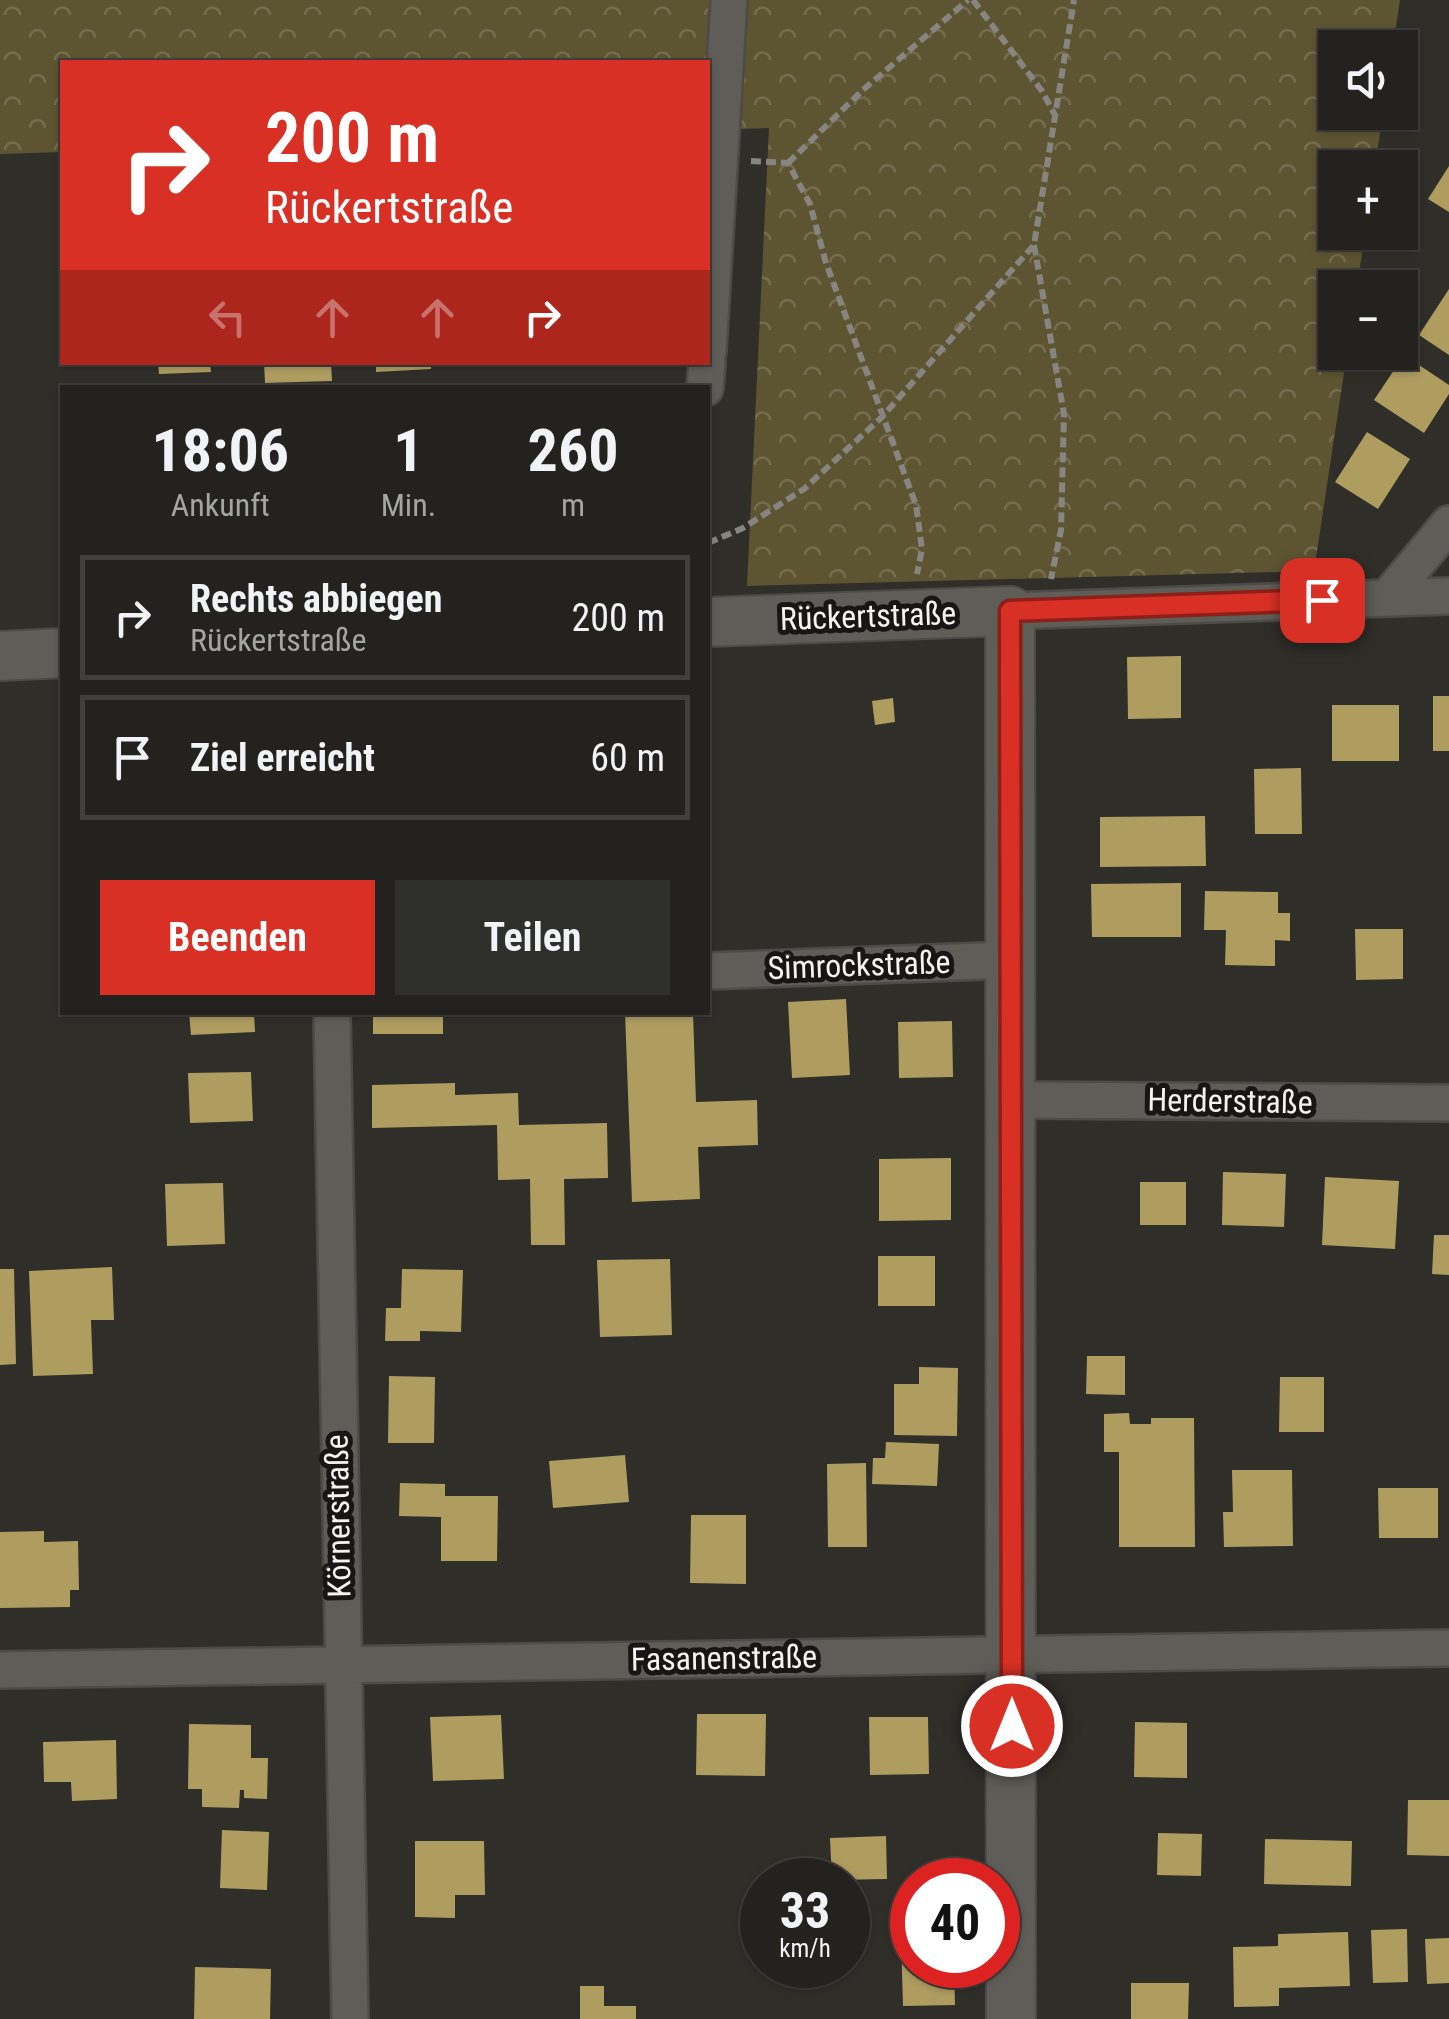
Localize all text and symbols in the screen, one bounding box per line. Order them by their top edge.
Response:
map controls [1318,30,1418,370]
button: sound [1318,30,1418,130]
text: 200 m [265,97,439,179]
icon: right [100,100,230,230]
button: + [1318,150,1418,250]
text: Rückertstraße [265,181,513,234]
button: − [1318,270,1418,370]
icon: left [200,290,255,345]
icon: ahead [305,290,360,345]
icon: ahead [410,290,465,345]
icon: right [515,290,570,345]
text: 18:06 [151,415,289,486]
text: 1 [393,415,424,486]
text: 260 [528,415,619,486]
text: Ankunft [171,486,270,524]
text: Min. [381,486,436,524]
text: m [561,486,585,524]
pin [1280,558,1365,643]
icon: arrive [1295,573,1350,628]
text: Rechts abbiegen [190,577,442,621]
icon: right [105,590,160,645]
street label: Rückertstraße [779,594,957,638]
text: 200 m [571,596,665,640]
text: Rückertstraße [190,621,367,659]
icon: arrive [105,730,160,785]
text: Ziel erreicht [190,736,375,780]
text: 60 m [590,736,665,780]
button: Beenden [100,880,375,995]
button: Teilen [395,880,670,995]
street label: Simrockstraße [767,943,951,987]
street label: Herderstraße [1147,1081,1313,1121]
street label: Körnerstraße [318,1434,358,1598]
street label: Fasanenstraße [631,1637,817,1679]
position arrow [960,1674,1064,1778]
speed limit sign: 40 [890,1858,1020,1988]
text: 33 [780,1882,830,1940]
text: km/h [779,1934,831,1963]

